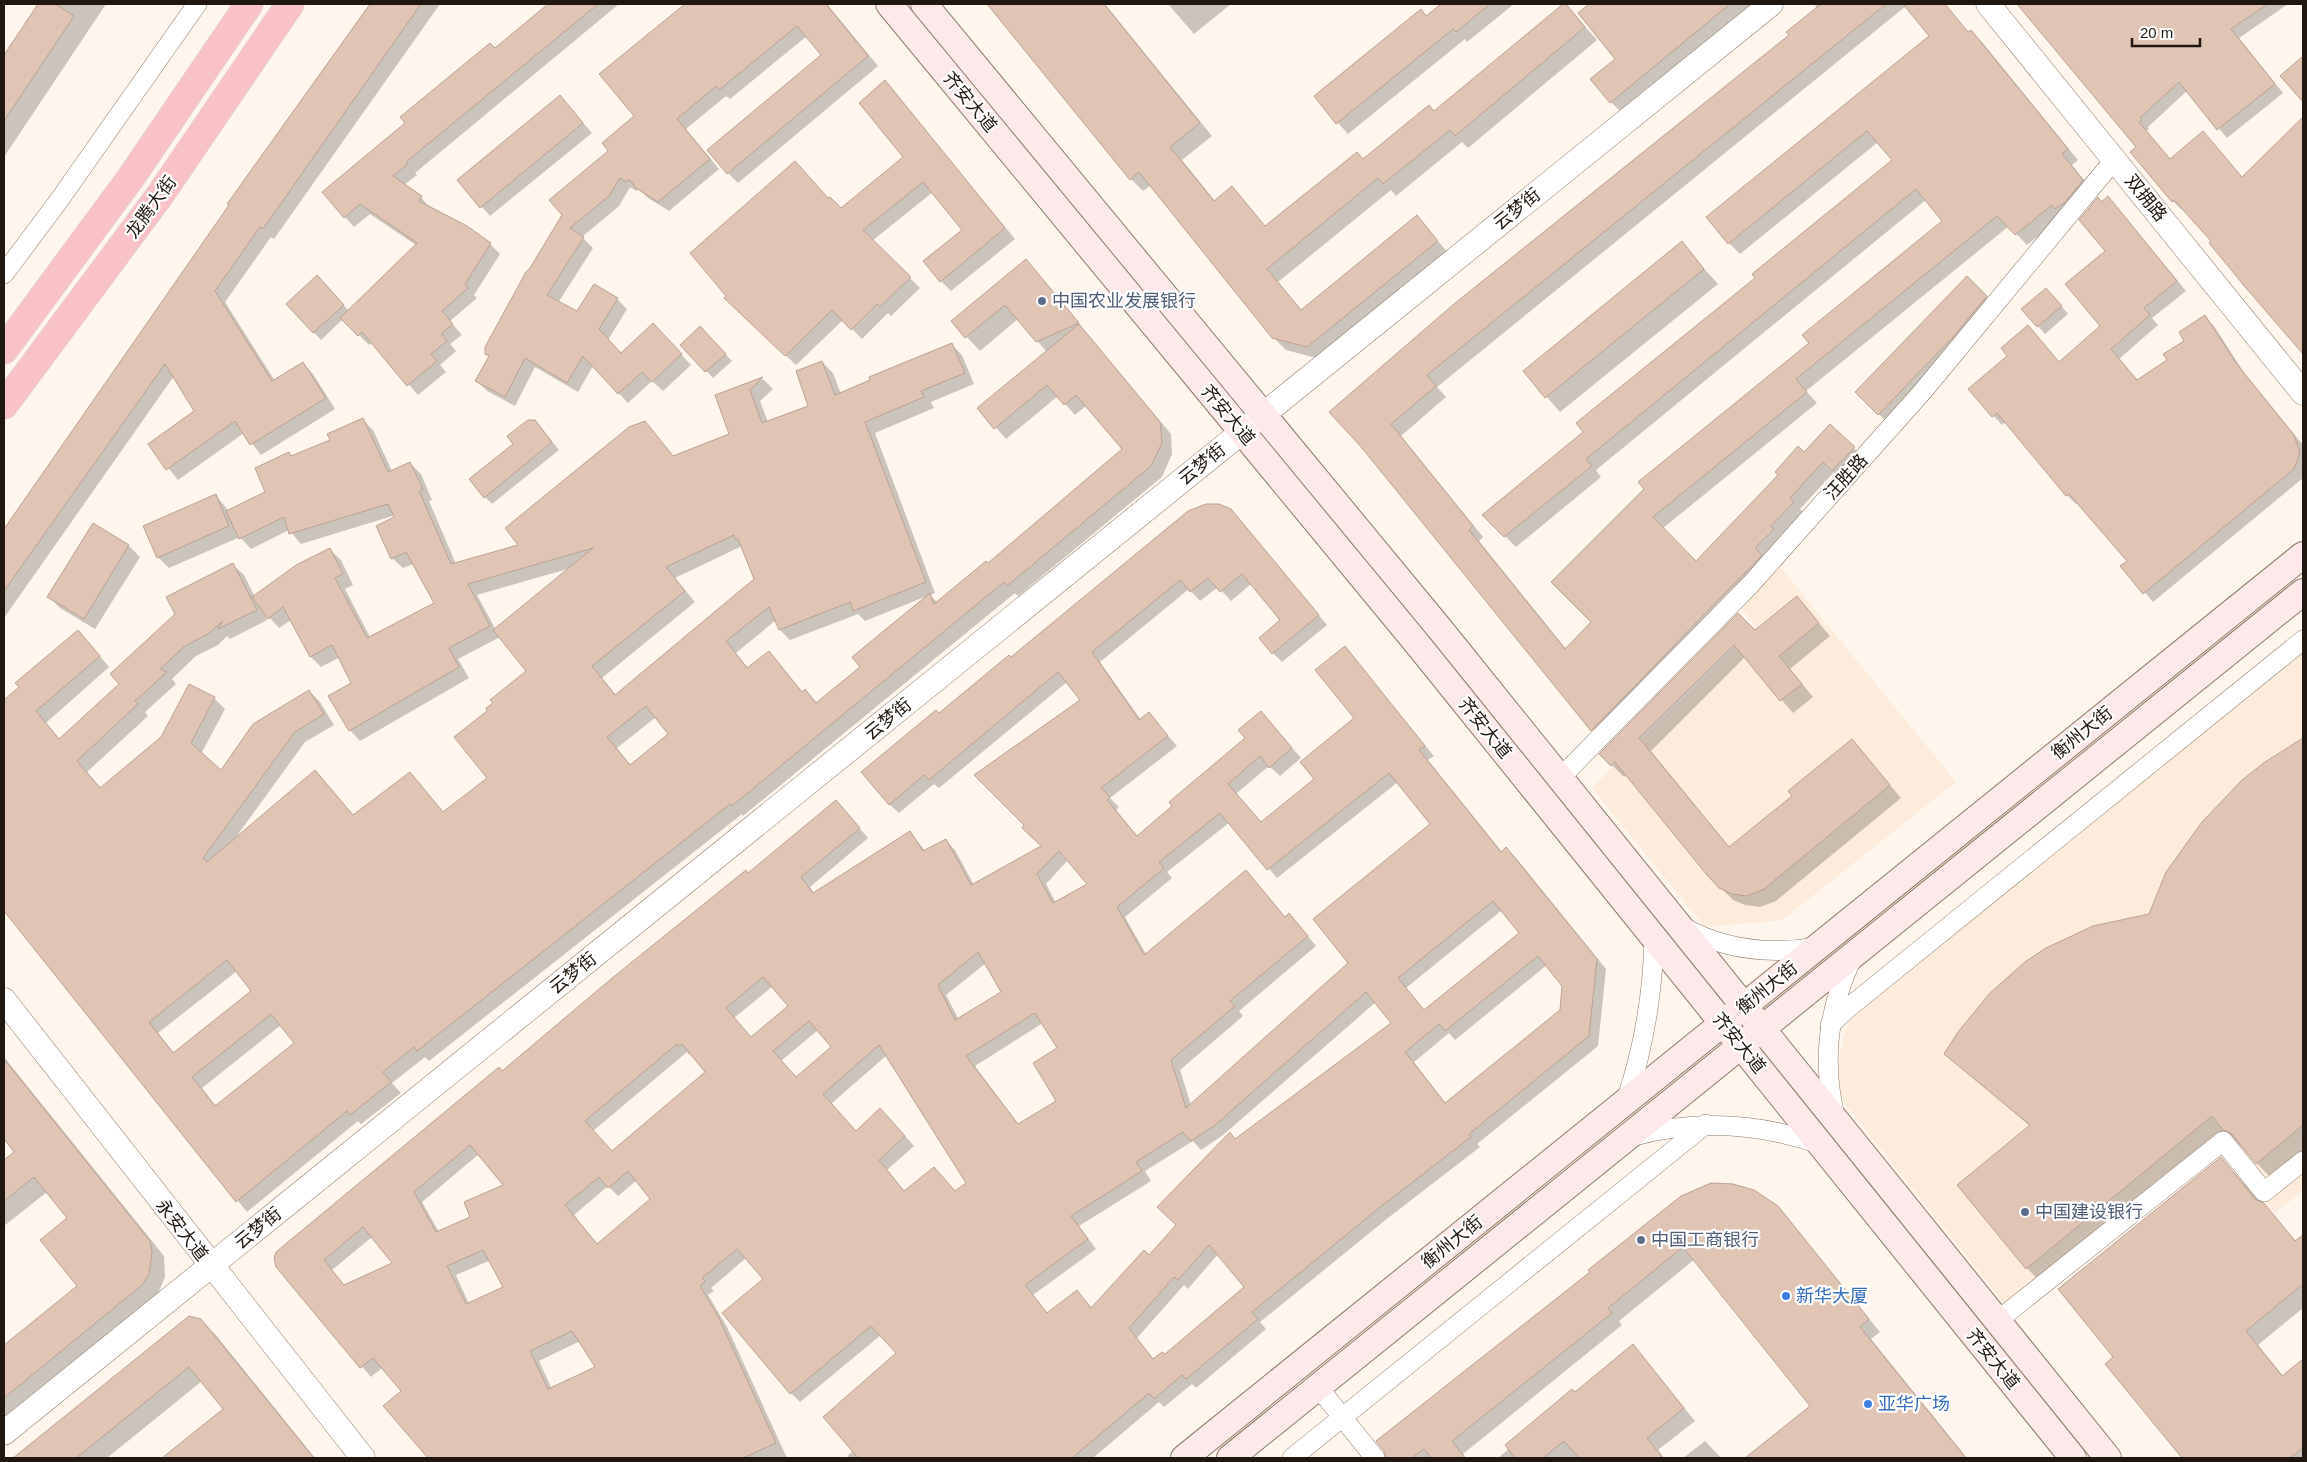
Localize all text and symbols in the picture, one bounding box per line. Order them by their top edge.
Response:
scale bar [2132,15,2200,47]
text: 20 m [2140,24,2173,41]
street label: 齐安大道 [939,68,1001,136]
street label: 双拥路 [2121,171,2171,225]
street label: 龙腾大街 [122,172,180,242]
street label: 云梦街 [1490,184,1544,234]
place label: 中国农业发展银行 [1052,291,1196,311]
marker: 中国农业发展银行 [1036,295,1048,307]
street label: 齐安大道 [1197,381,1259,449]
street label: 云梦街 [1175,439,1229,489]
street label: 汪胜路 [1821,450,1871,504]
street label: 云梦街 [861,694,915,744]
street label: 齐安大道 [1455,694,1515,762]
street label: 衡州大街 [2048,703,2116,763]
street label: 云梦街 [546,948,600,998]
street label: 衡州大街 [1733,958,1801,1018]
street label: 齐安大道 [1709,1009,1769,1077]
street label: 永安大道 [152,1195,212,1265]
place label: 中国建设银行 [2035,1202,2143,1222]
street label: 云梦街 [231,1203,285,1253]
marker: 中国建设银行 [2019,1206,2031,1218]
street label: 衡州大街 [1418,1212,1486,1272]
place label: 中国工商银行 [1651,1230,1759,1250]
marker: 中国工商银行 [1635,1234,1647,1246]
place label: 新华大厦 [1796,1286,1868,1306]
marker: 新华大厦 [1780,1290,1792,1302]
street label: 齐安大道 [1963,1325,2023,1393]
place label: 亚华广场 [1878,1394,1950,1414]
marker: 亚华广场 [1862,1398,1874,1410]

